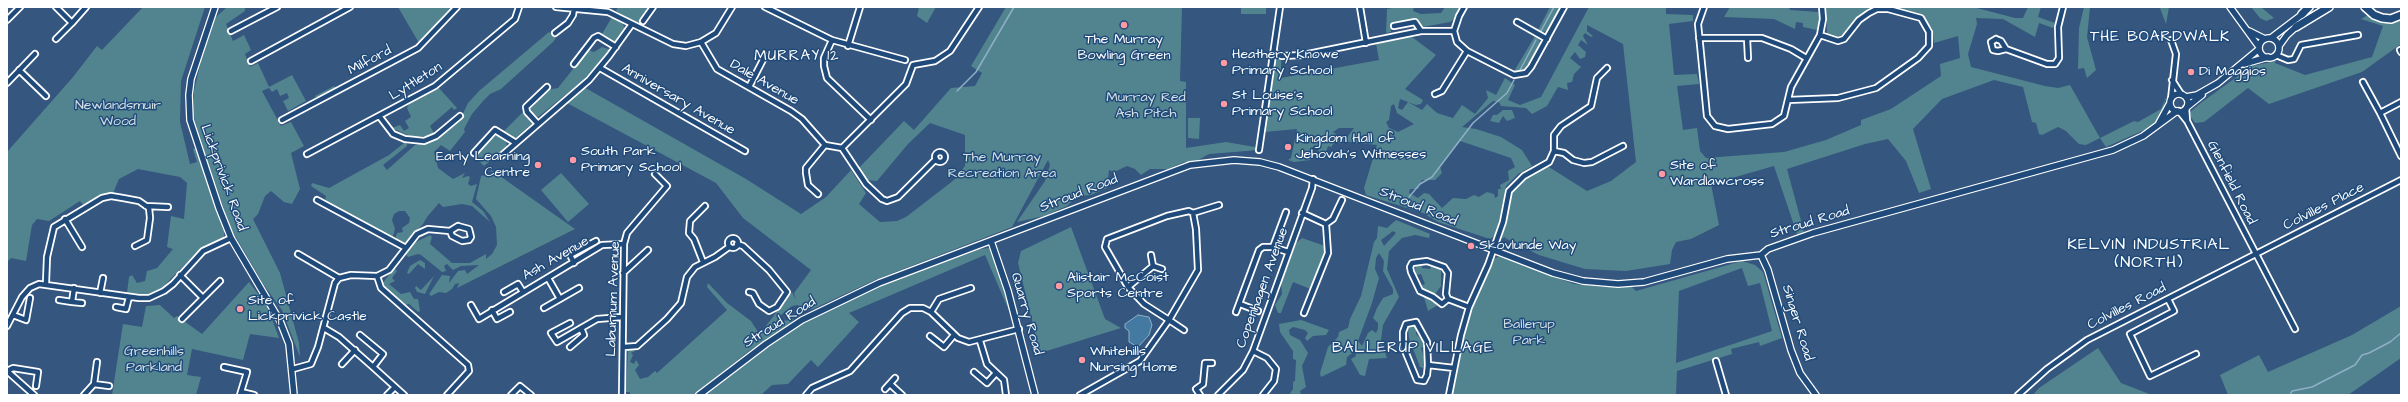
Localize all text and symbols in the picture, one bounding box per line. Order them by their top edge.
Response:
marker: The Murray Bowling Green [1119,20,1129,30]
district label: THE BOARDWALK [2090,29,2230,47]
place label: The Murray Bowling Green [1078,32,1170,64]
street label: Milford [345,43,395,79]
place label: Heathery Knowe Primary School [1232,47,1339,80]
district label: MURRAY 12 [754,48,840,66]
street label: Dale Avenue [726,56,802,110]
marker: Heathery Knowe Primary School [1219,58,1229,68]
street label: Lyttleton [387,59,445,105]
street label: Anniversary Avenue [618,61,738,139]
place label: Di Maggios [2199,64,2266,80]
marker: Di Maggios [2186,67,2196,77]
place label: St Louise's Primary School [1232,88,1333,120]
park label: Murray Red Ash Pitch [1106,90,1186,122]
park label: Newlandsmuir Wood [75,98,161,130]
marker: St Louise's Primary School [1219,99,1229,109]
street label: Lickprivick Road [196,123,250,233]
place label: Kingdom Hall of Jehovah's Witnesses [1296,131,1426,164]
street label: Glenfield Road [2203,138,2259,228]
marker: Kingdom Hall of Jehovah's Witnesses [1283,142,1293,152]
place label: South Park Primary School [581,144,682,176]
place label: Early Learning Centre [436,149,530,182]
park label: The Murray Recreation Area [948,150,1056,182]
marker: South Park Primary School [568,155,578,165]
place label: Site of Wardlawcross [1670,158,1764,190]
marker: Early Learning Centre [533,160,543,170]
marker: Site of Wardlawcross [1657,169,1667,179]
street label: Stroud Road [1038,171,1120,217]
street label: Colvilles Place [2281,179,2367,235]
street label: Stroud Road [1377,184,1459,230]
street label: Stroud Road [1768,203,1852,243]
street label: Copenhagen Avenue [1233,225,1293,351]
street label: Ash Avenue [520,233,592,285]
district label: KELVIN INDUSTRIAL (NORTH) [2067,236,2231,274]
place label: Skovlunde Way [1479,238,1576,254]
street label: Laburnum Avenue [604,241,624,357]
marker: Skovlunde Way [1466,241,1476,251]
place label: Alistair McCoist Sports Centre [1067,270,1169,302]
street label: Quarry Road [1006,271,1046,357]
street label: Colvilles Road [2085,280,2169,334]
marker: Alistair McCoist Sports Centre [1054,281,1064,291]
street label: Singer Road [1778,283,1816,363]
place label: Site of Lickprivick Castle [248,293,367,326]
street label: Stroud Road [741,294,819,352]
marker: Site of Lickprivick Castle [235,304,245,314]
park label: Ballerup Park [1503,317,1555,350]
district label: BALLERUP VILLAGE [1332,340,1494,358]
park label: Greenhills Parkland [124,344,184,376]
place label: Whitehills Nursing Home [1090,344,1177,376]
marker: Whitehills Nursing Home [1077,355,1087,365]

